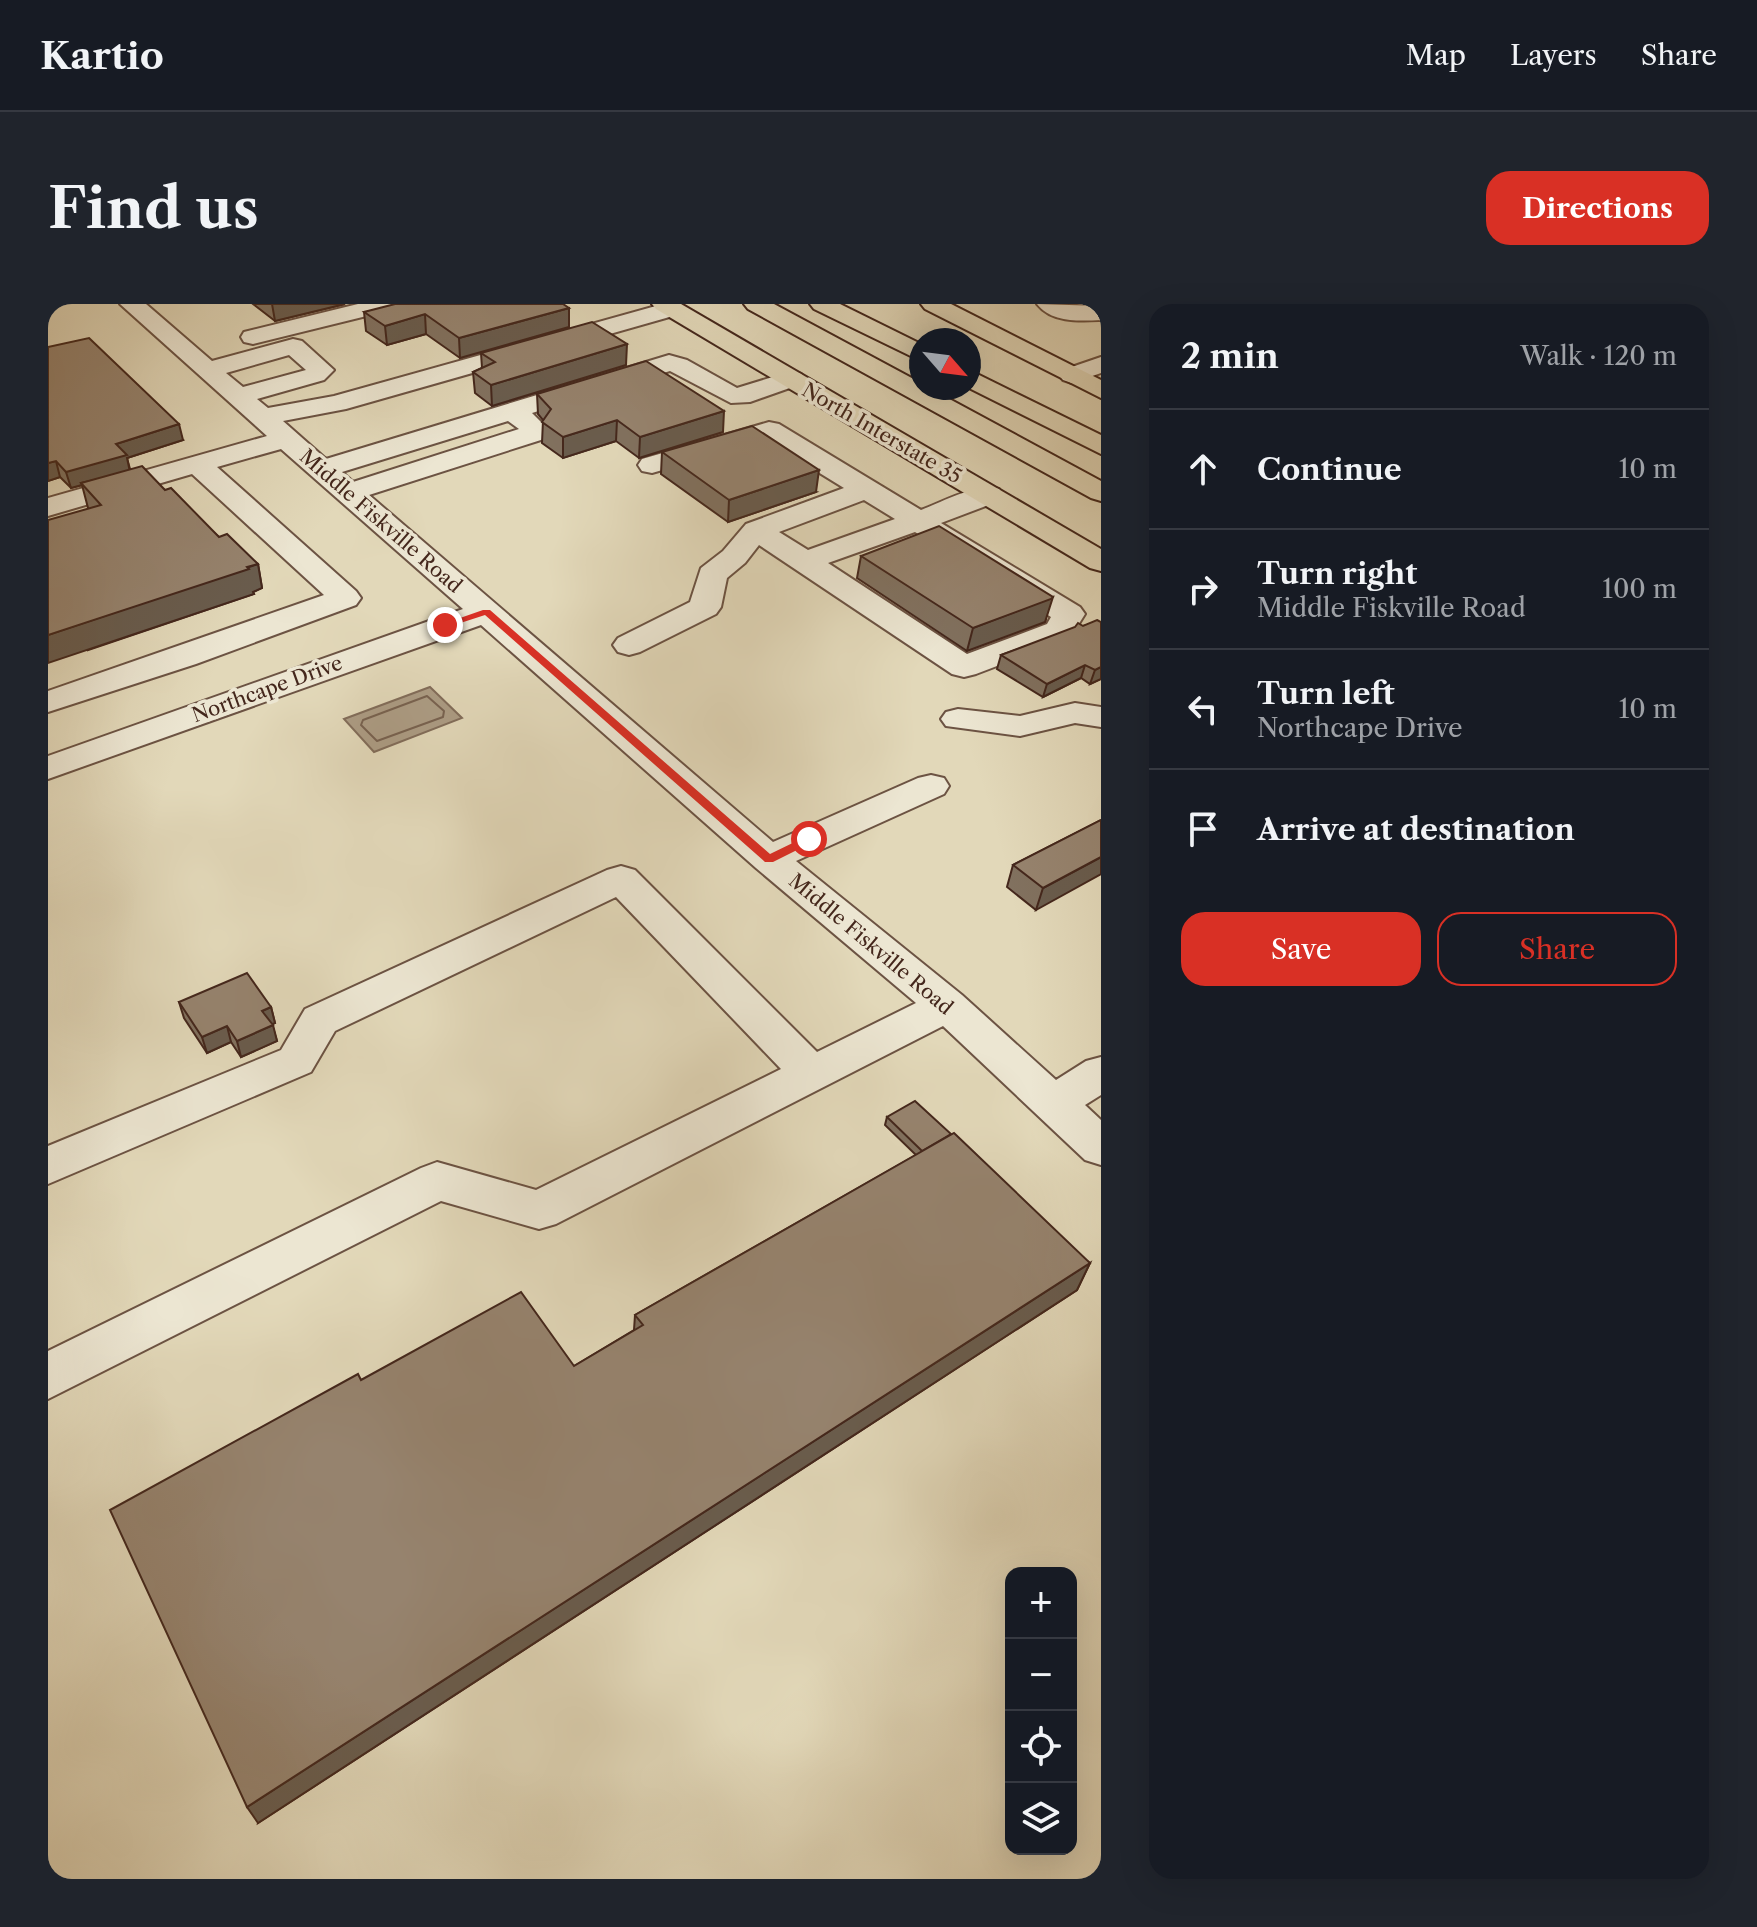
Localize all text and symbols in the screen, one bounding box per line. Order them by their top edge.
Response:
text: Kartio [40,32,164,79]
text: Map [1406,38,1466,72]
text: Layers [1510,38,1597,72]
text: Share [1641,38,1717,72]
button: Directions [1486,171,1709,245]
text: Find us [48,174,259,243]
north arrow [909,328,981,400]
text: 2 min [1181,335,1279,377]
text: Walk · 120 m [1520,340,1677,372]
street label: North Interstate 35 [798,378,966,488]
street label: Middle Fiskville Road [295,444,467,598]
icon: ahead [1181,447,1225,491]
text: Continue [1257,451,1402,488]
text: 10 m [1618,453,1677,485]
text: Turn right [1257,555,1417,592]
icon: right [1181,567,1225,611]
text: 100 m [1602,573,1677,605]
text: Middle Fiskville Road [1257,592,1526,624]
route end [427,607,463,643]
street label: Northcape Drive [189,651,345,727]
text: Turn left [1257,675,1394,712]
icon: left [1181,687,1225,731]
text: 10 m [1618,693,1677,725]
text: Northcape Drive [1257,712,1463,744]
icon: arrive [1181,807,1225,851]
text: Arrive at destination [1257,811,1575,848]
route start [791,821,827,857]
street label: Middle Fiskville Road [784,868,958,1020]
button: Save [1181,912,1421,986]
button: Share [1437,912,1677,986]
map controls [1005,1567,1077,1855]
button: + [1005,1567,1077,1639]
button: − [1005,1639,1077,1711]
button: locate [1005,1711,1077,1783]
button: layers [1005,1783,1077,1855]

